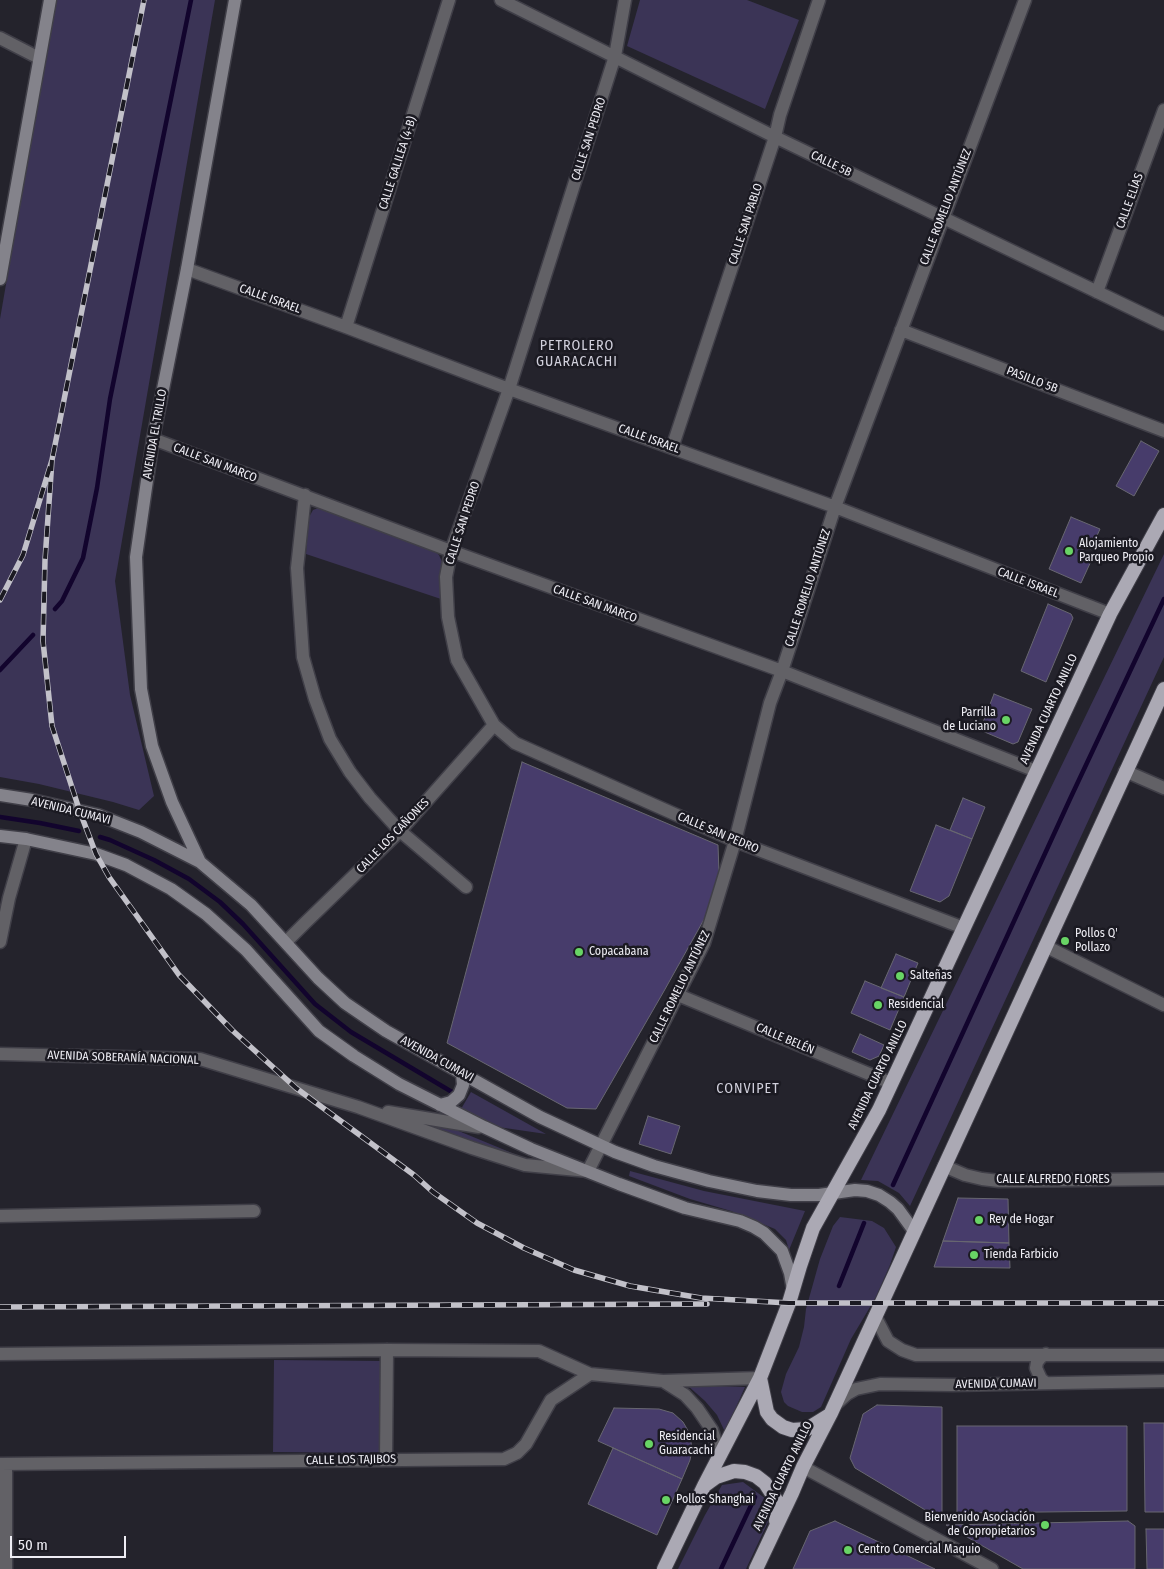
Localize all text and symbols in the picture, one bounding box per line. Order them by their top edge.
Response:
street label: CALLE SAN PEDRO [569,96,609,182]
street label: CALLE GALILEA (4-B) [376,115,420,211]
street label: CALLE ROMELIO ANTÚNEZ [917,147,975,267]
street label: CALLE 5B [808,148,854,180]
street label: CALLE ELÍAS [1113,171,1147,231]
street label: CALLE SAN PABLO [726,182,766,266]
street label: CALLE ISRAEL [237,281,303,317]
district label: PETROLERO GUARACACHI [535,338,619,371]
street label: PASILLO 5B [1004,364,1060,396]
street label: AVENIDA EL TRILLO [140,388,170,480]
street label: CALLE ISRAEL [616,421,682,457]
street label: CALLE SAN MARCO [171,440,259,486]
street label: CALLE SAN PEDRO [443,480,483,566]
street label: CALLE ROMELIO ANTÚNEZ [782,527,834,649]
place label: Alojamiento Parqueo Propio [1079,537,1154,565]
marker: Alojamiento Parqueo Propio [1063,545,1075,557]
street label: CALLE ISRAEL [995,565,1061,601]
street label: CALLE SAN MARCO [551,582,639,626]
street label: AVENIDA CUARTO ANILLO [1017,652,1081,766]
place label: Parrilla de Luciano [943,706,996,734]
marker: Parrilla de Luciano [1000,714,1012,726]
street label: AVENIDA CUMAVI [30,794,112,828]
street label: CALLE LOS CAÑONES [354,796,432,876]
street label: CALLE SAN PEDRO [675,809,761,857]
place label: Pollos Q' Pollazo [1075,927,1118,955]
street label: CALLE ROMELIO ANTÚNEZ [647,929,713,1045]
marker: Pollos Q' Pollazo [1059,935,1071,947]
place label: Copacabana [589,945,649,959]
marker: Copacabana [573,946,585,958]
place label: Salteñas [910,969,952,983]
marker: Salteñas [894,970,906,982]
place label: Residencial [888,998,944,1012]
marker: Residencial [872,999,884,1011]
street label: AVENIDA CUARTO ANILLO [845,1018,911,1132]
street label: CALLE BELÉN [754,1020,816,1058]
street label: AVENIDA CUMAVI [398,1033,476,1085]
street label: AVENIDA SOBERANÍA NACIONAL [47,1048,199,1068]
district label: CONVIPET [715,1081,781,1097]
street label: CALLE ALFREDO FLORES [996,1173,1110,1187]
place label: Rey de Hogar [989,1213,1054,1227]
marker: Rey de Hogar [973,1214,985,1226]
place label: Tienda Farbicio [984,1248,1058,1262]
marker: Tienda Farbicio [968,1249,980,1261]
street label: AVENIDA CUMAVI [955,1376,1037,1392]
street label: AVENIDA CUARTO ANILLO [750,1419,816,1533]
place label: Residencial Guaracachi [659,1430,715,1458]
marker: Residencial Guaracachi [643,1438,655,1450]
street label: CALLE LOS TAJIBOS [306,1452,396,1468]
place label: Pollos Shanghai [676,1493,754,1507]
marker: Pollos Shanghai [660,1494,672,1506]
place label: Bienvenido Asociación de Copropietarios [925,1511,1035,1539]
marker: Bienvenido Asociación de Copropietarios [1039,1519,1051,1531]
scale bar [12,1526,129,1558]
text: 50 m [18,1536,48,1554]
place label: Centro Comercial Maquio [858,1543,981,1557]
marker: Centro Comercial Maquio [842,1544,854,1556]

